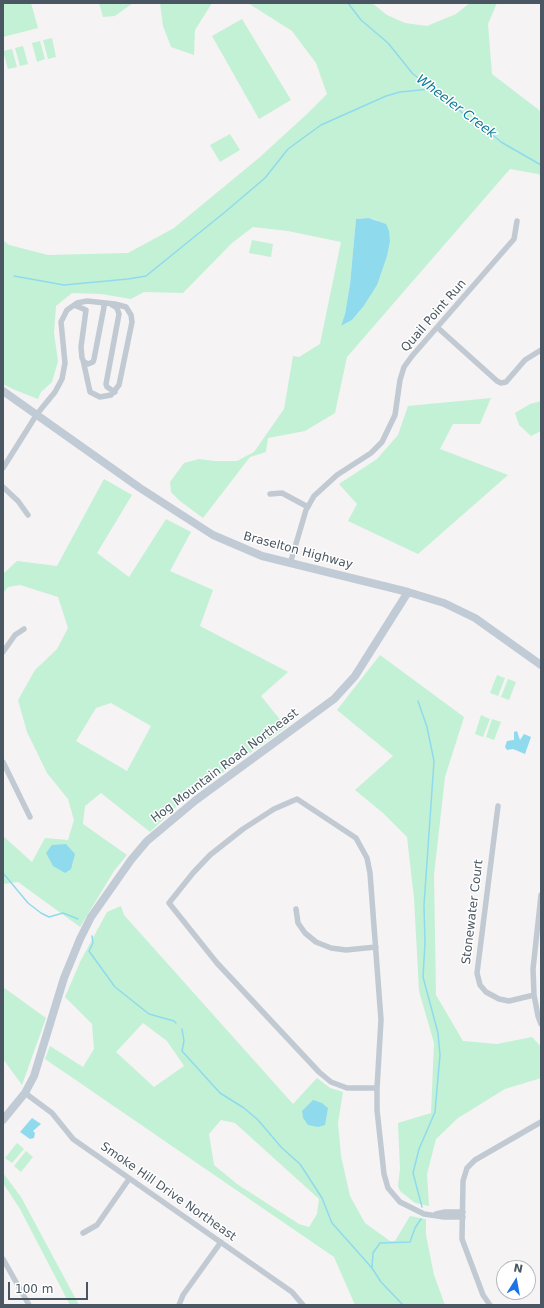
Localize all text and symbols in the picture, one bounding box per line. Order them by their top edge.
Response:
water label: Wheeler Creek [413,72,499,142]
street label: Quail Point Run [399,277,469,355]
street label: Braselton Highway [242,529,354,573]
street label: Hog Mountain Road Northeast [149,706,301,826]
street label: Stonewater Court [459,859,487,965]
street label: Smoke Hill Drive Northeast [97,1140,239,1244]
north arrow [496,1260,536,1300]
text: N [512,1261,524,1276]
scale bar [10,1274,90,1300]
text: 100 m [15,1282,53,1296]

